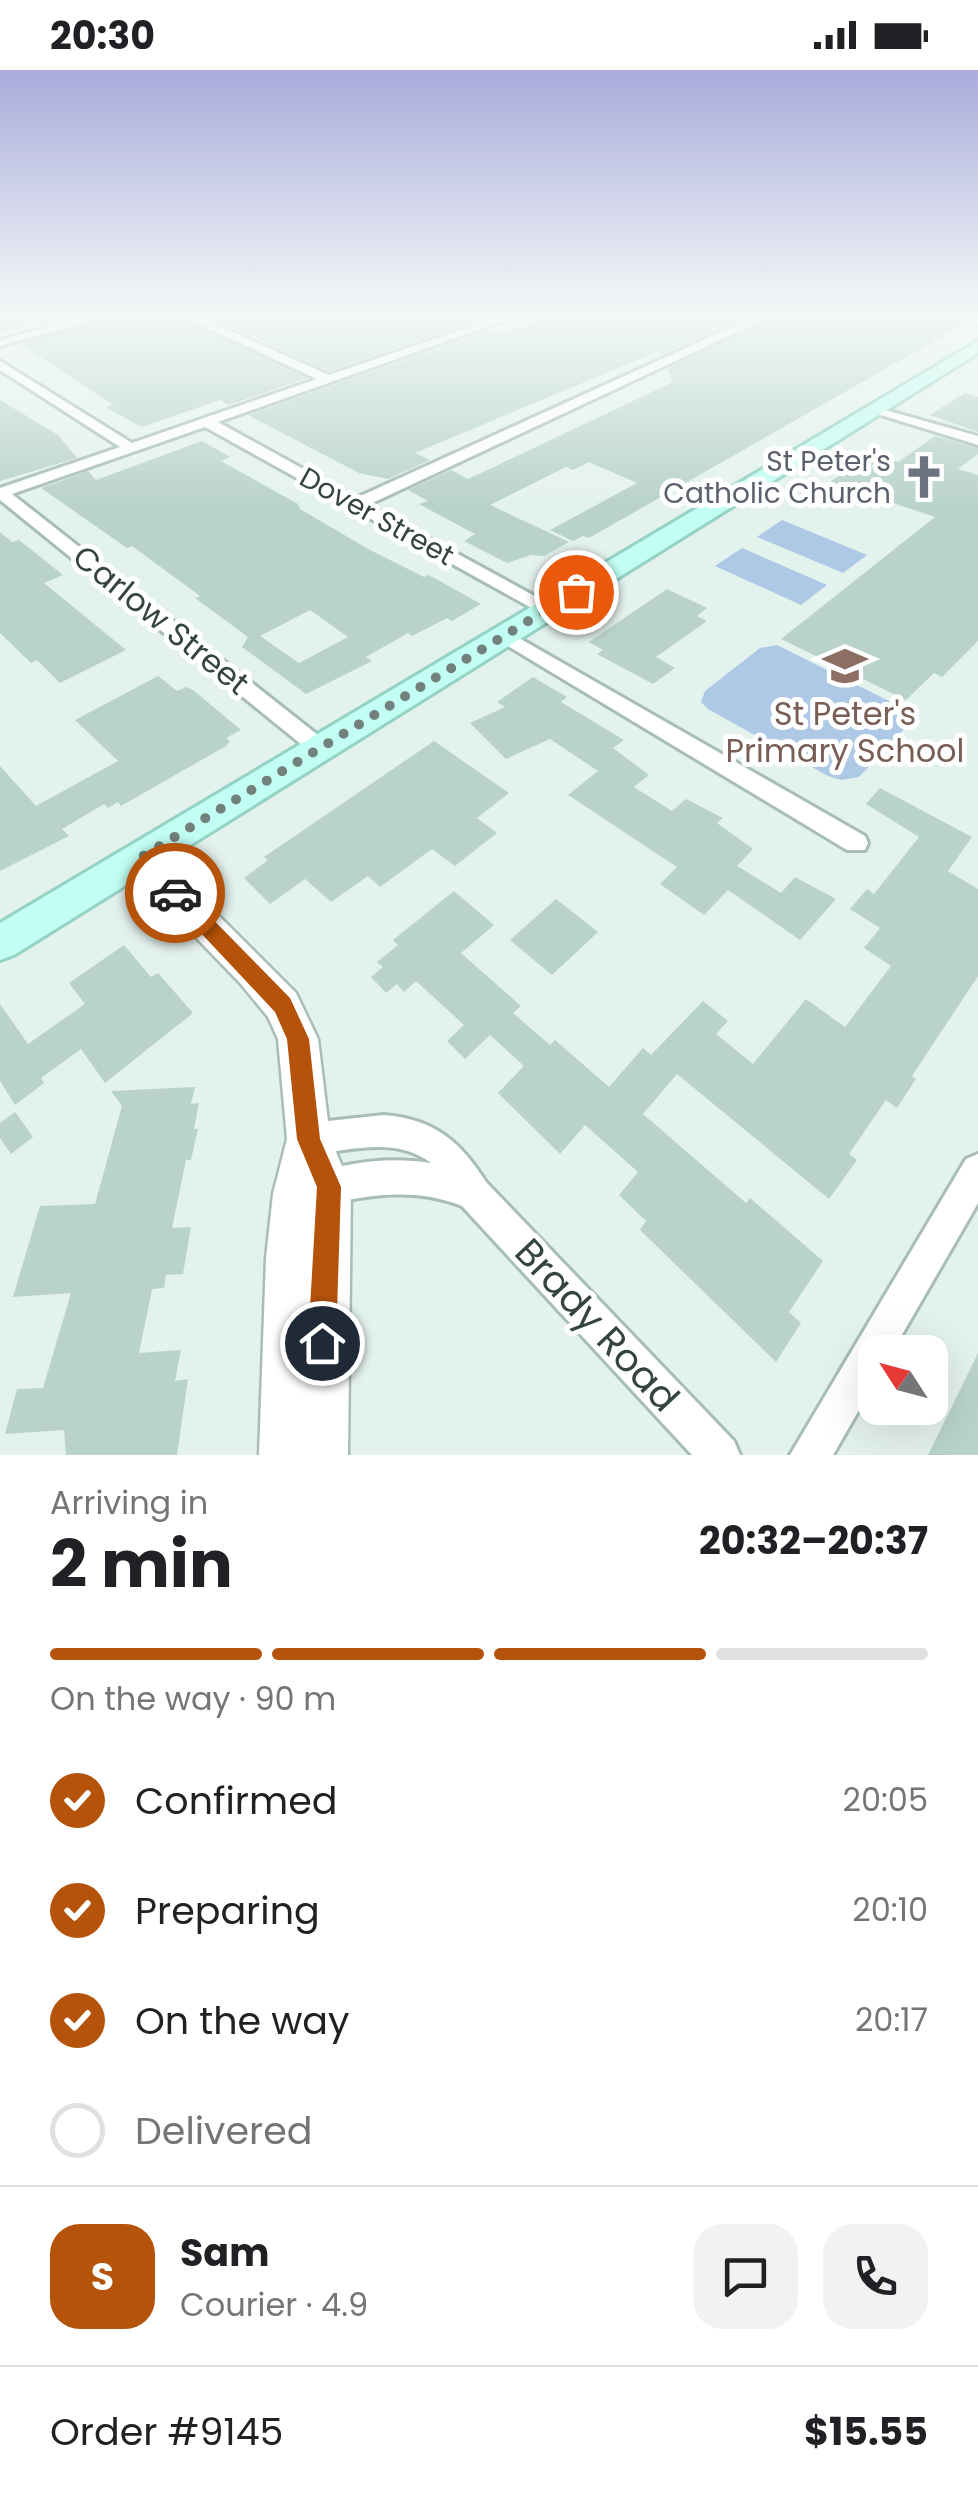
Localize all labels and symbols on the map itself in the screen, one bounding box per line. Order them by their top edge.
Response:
place label: St Peter's Catholic Church [663,442,891,513]
church icon: St Peter's Catholic Church [900,453,948,501]
street label: Dover Street [293,458,461,575]
street label: Carlow Street [64,534,259,705]
pin [534,550,619,635]
school or university icon: St Peter's Primary School [821,642,869,690]
place label: St Peter's Primary School [726,691,964,773]
courier [125,843,225,943]
street label: Brady Road [503,1226,691,1423]
pin [280,1301,365,1386]
north arrow [858,1335,948,1425]

